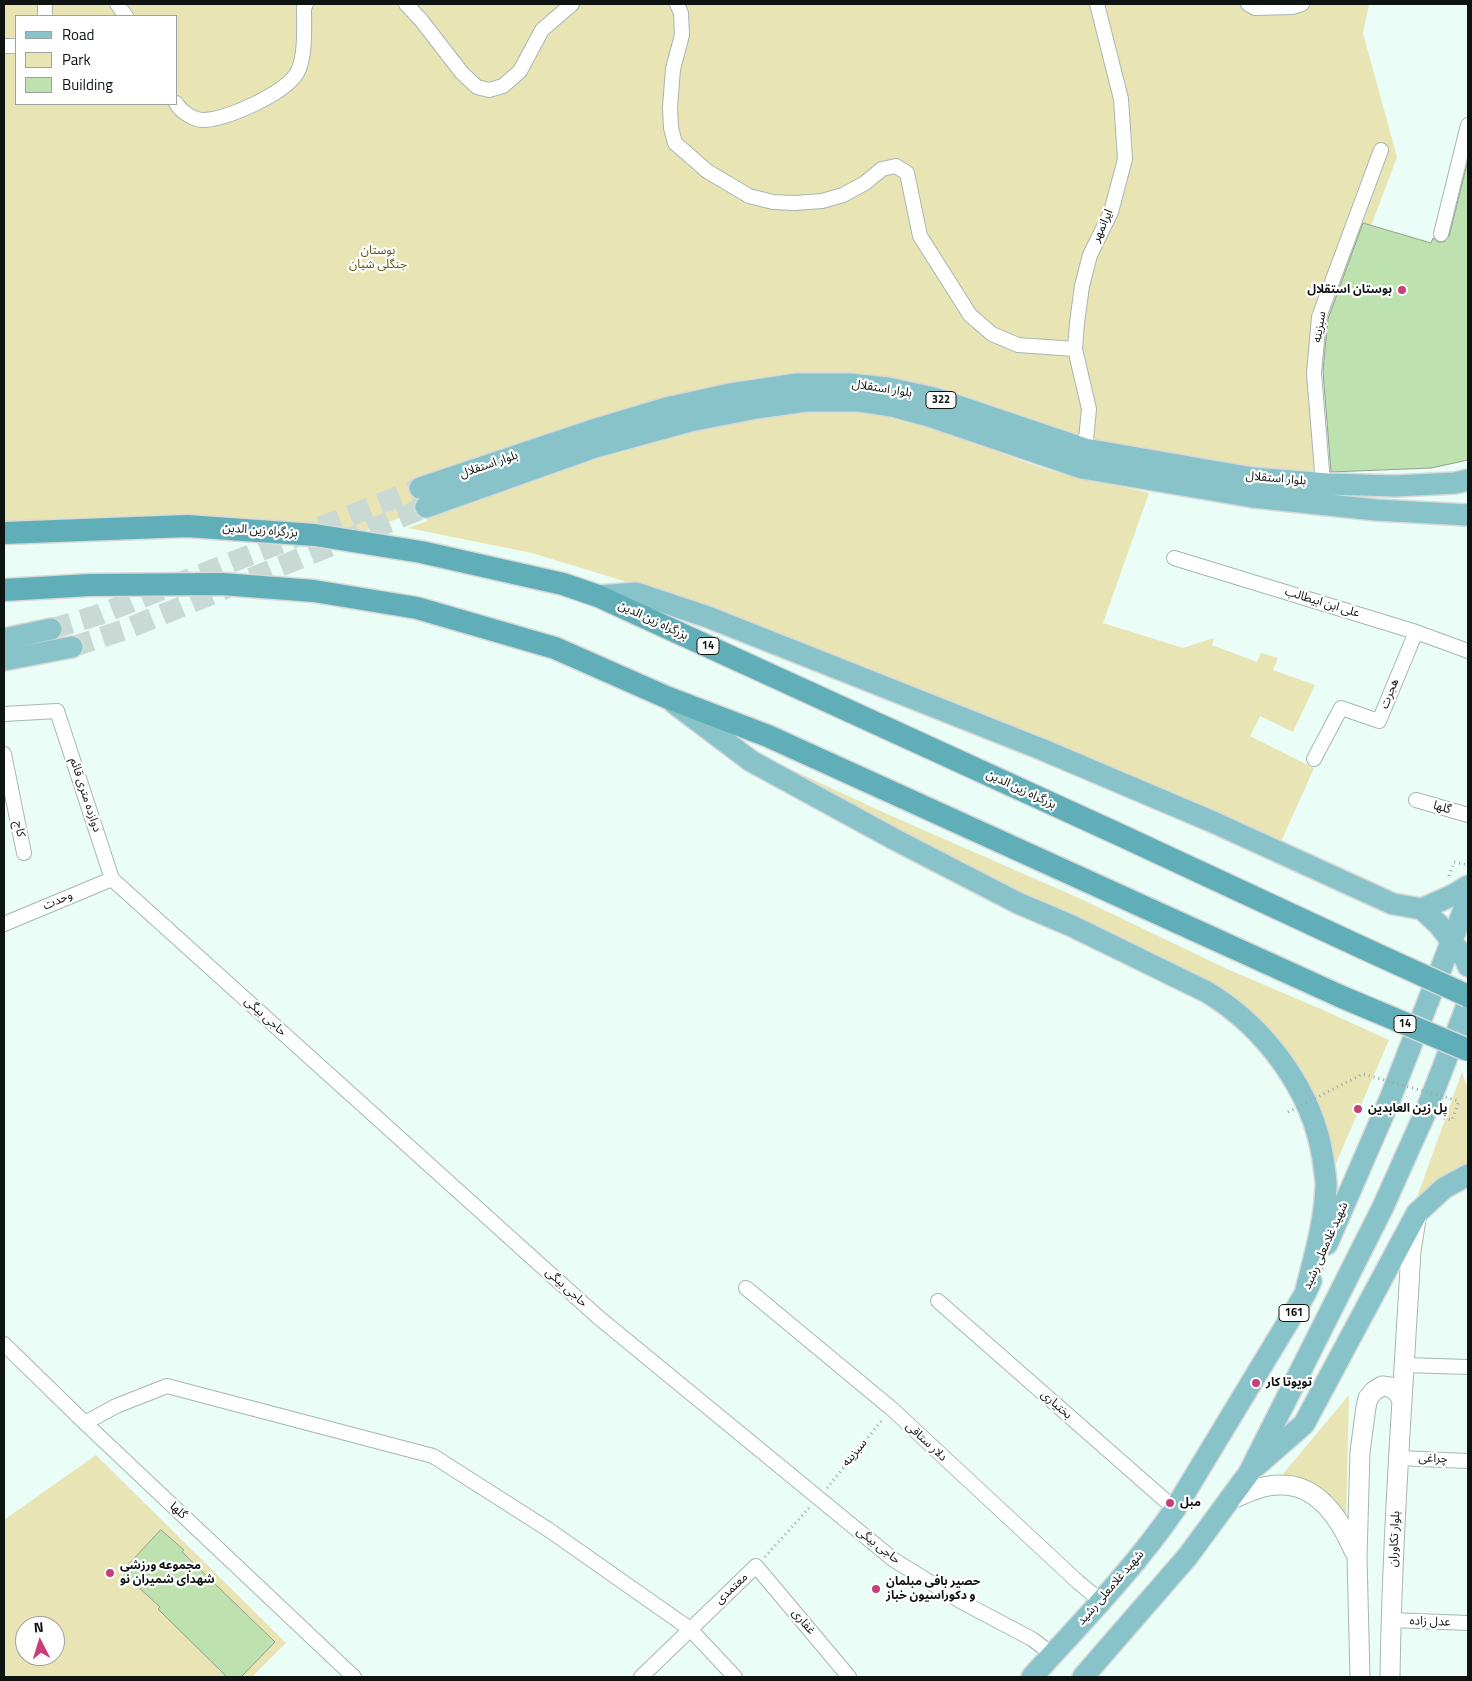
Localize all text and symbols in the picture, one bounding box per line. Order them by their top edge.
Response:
legend [15,15,178,105]
text: Road [62,23,94,46]
text: Park [62,48,91,71]
text: Building [62,73,113,96]
street label: ایرانمهر [1089,207,1117,245]
park label: بوستان جنگلی شیان [349,244,407,272]
place label: بوستان استقلال [1307,283,1392,297]
marker: بوستان استقلال [1396,284,1408,296]
street label: سبزینه [1310,310,1330,344]
street label: بلوار استقلال [851,377,913,401]
road number: 322 [926,392,956,408]
street label: بلوار استقلال [458,448,520,482]
street label: بلوار استقلال [1245,469,1307,489]
street label: بزرگراه زین الدین [222,521,298,541]
street label: علی ابن ابیطالب [1283,585,1361,621]
street label: بزرگراه زین الدین [616,599,690,643]
road number: 14 [697,637,719,654]
street label: هجرت [1377,677,1403,711]
street label: دوازده متری قائم [66,756,104,834]
street label: بزرگراه زین الدین [984,768,1058,812]
street label: گلها [1431,798,1453,818]
street label: کاج [10,820,28,838]
street label: وحدت [41,888,75,914]
street label: حاجی بیگی [241,994,289,1040]
road number: 14 [1394,1016,1416,1032]
place label: پل زین العابدین [1368,1102,1447,1116]
marker: پل زین العابدین [1352,1103,1364,1115]
street label: شهید غلامعلی رشید [1300,1200,1352,1292]
street label: حاجی بیگی [542,1265,590,1311]
road number: 161 [1279,1305,1309,1322]
place label: تویوتا کار [1266,1376,1312,1390]
marker: تویوتا کار [1250,1377,1262,1389]
street label: بختیاری [1037,1387,1075,1423]
street label: دلار ستاقی [902,1419,950,1465]
street label: سبزینه [839,1436,871,1470]
street label: چراغی [1418,1451,1448,1467]
place label: مبل [1180,1496,1201,1510]
marker: مبل [1164,1497,1176,1509]
street label: گلها [166,1500,190,1522]
street label: بلوار تکاوران [1386,1511,1404,1567]
street label: حاجی بیگی [853,1524,903,1568]
street label: شهید غلامعلی رشید [1075,1548,1147,1628]
place label: مجموعه ورزشی شهدای شمیران نو [120,1559,215,1587]
marker: مجموعه ورزشی شهدای شمیران نو [104,1567,116,1579]
street label: معتمدی [713,1570,751,1608]
place label: حصیر بافی مبلمان و دکوراسیون خباز [886,1575,980,1603]
marker: حصیر بافی مبلمان و دکوراسیون خباز [870,1583,882,1595]
street label: غفاری [788,1606,818,1638]
street label: عدل زاده [1409,1614,1451,1630]
north arrow [15,1616,65,1666]
text: N [33,1616,44,1637]

